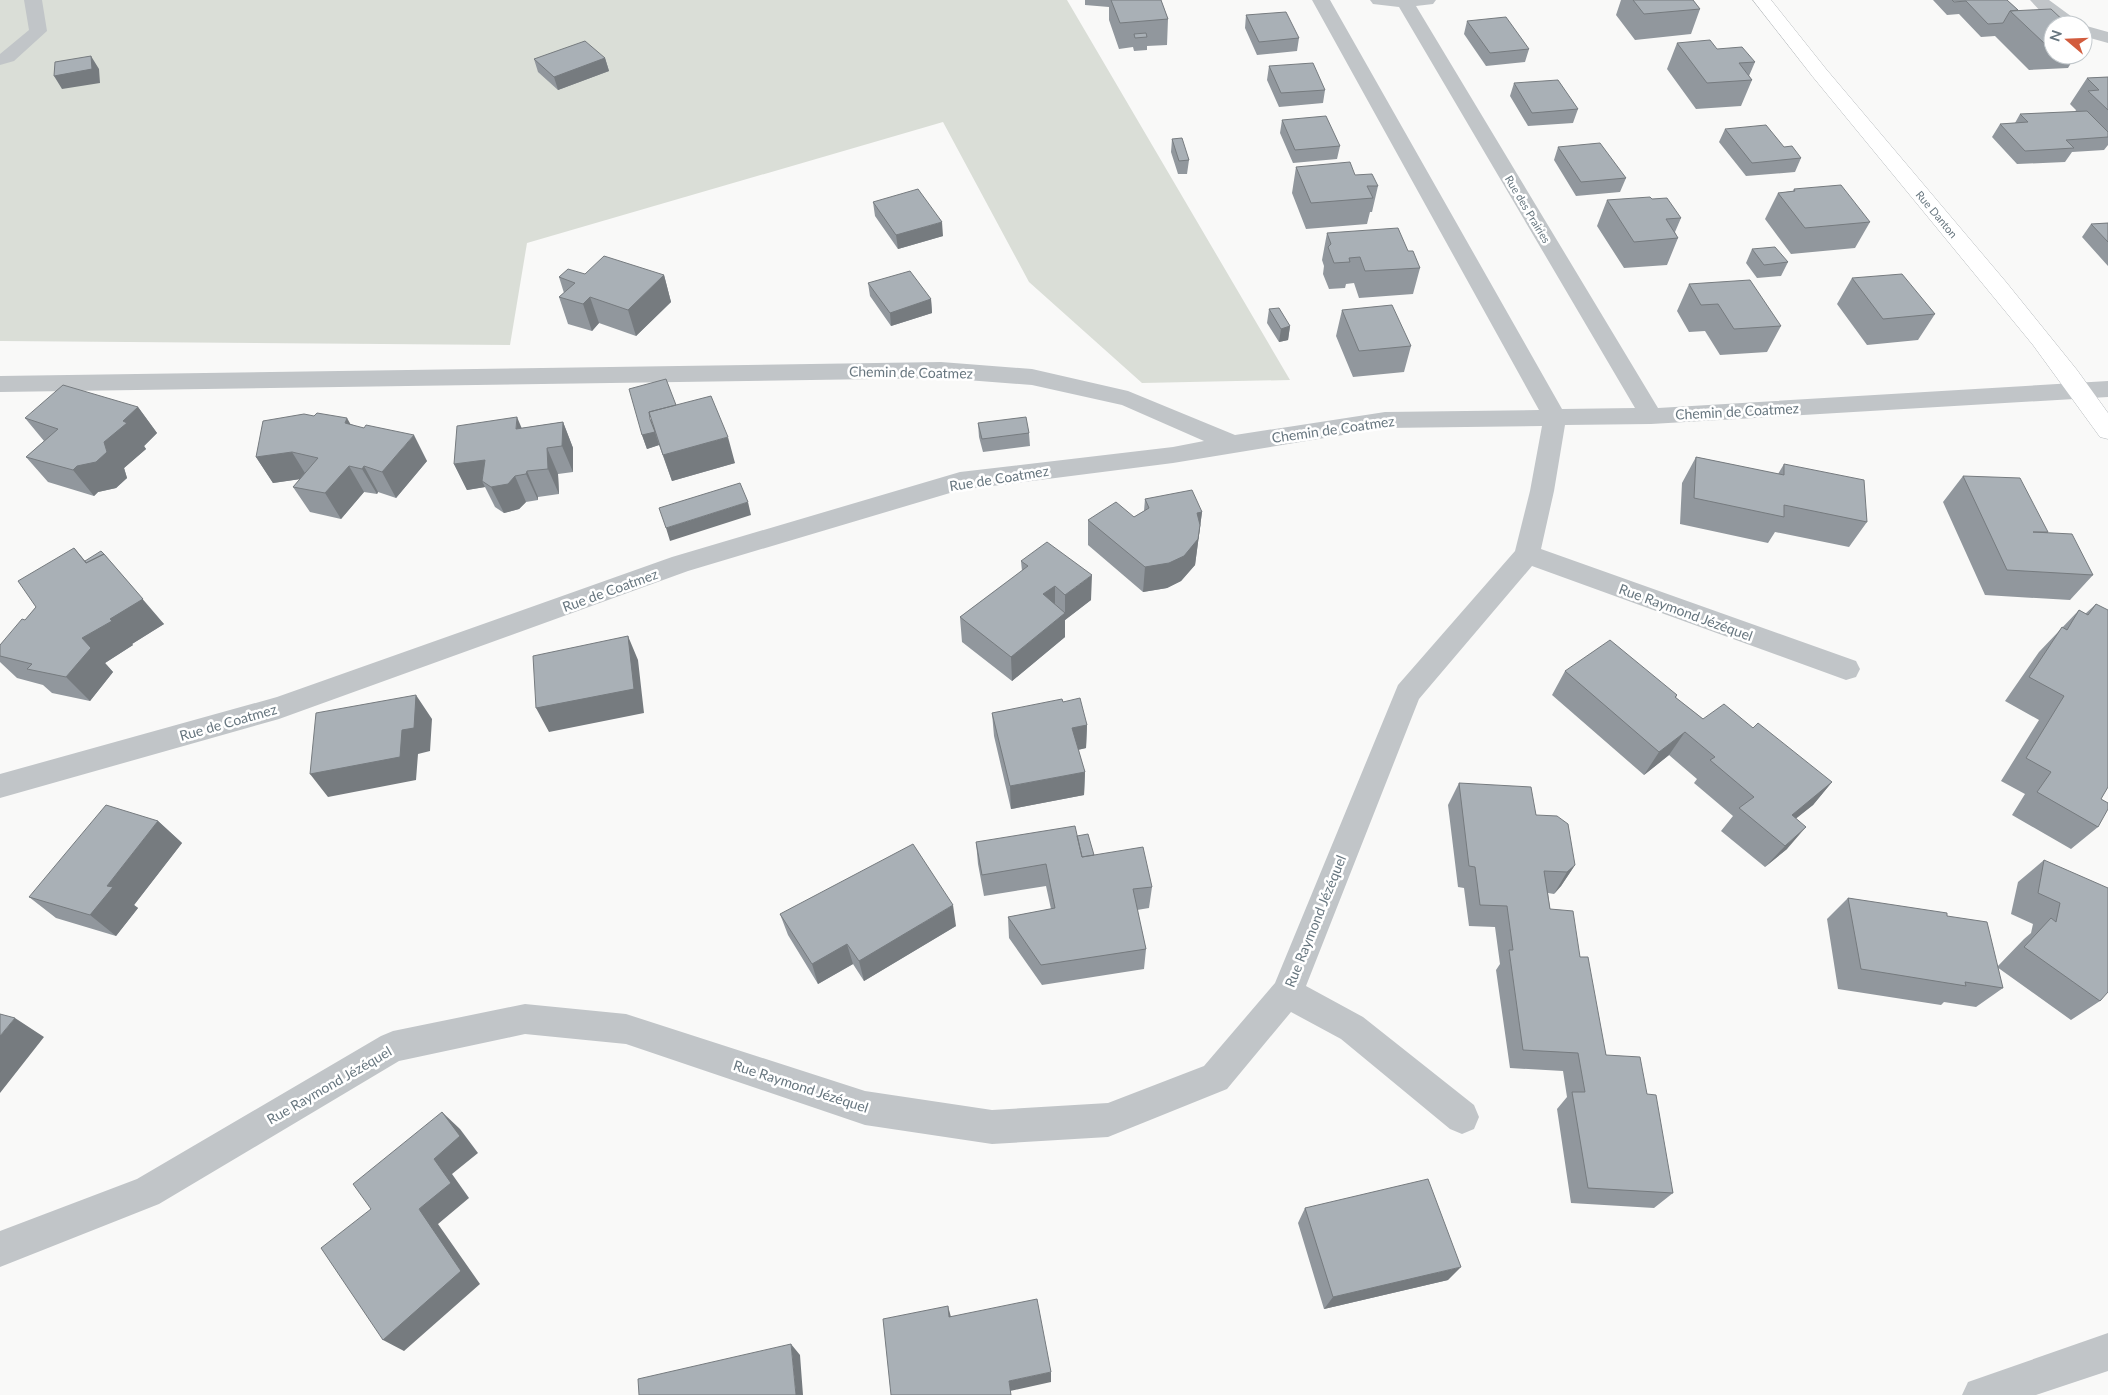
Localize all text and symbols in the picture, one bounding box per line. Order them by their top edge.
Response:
north arrow [2043,15,2093,65]
text: N [2045,28,2065,43]
street label: Rue des Prairies [1503,173,1553,245]
street label: Rue Danton [1914,188,1960,240]
street label: Chemin de Coatmez [849,362,973,382]
street label: Chemin de Coatmez [1675,399,1799,423]
street label: Chemin de Coatmez [1270,412,1396,446]
street label: Rue de Coatmez [948,462,1050,494]
street label: Rue de Coatmez [560,565,660,615]
street label: Rue Raymond Jézéquel [1617,580,1755,644]
street label: Rue de Coatmez [177,700,279,744]
street label: Rue Raymond Jézéquel [1281,852,1349,990]
street label: Rue Raymond Jézéquel [264,1042,394,1128]
street label: Rue Raymond Jézéquel [731,1056,871,1116]

